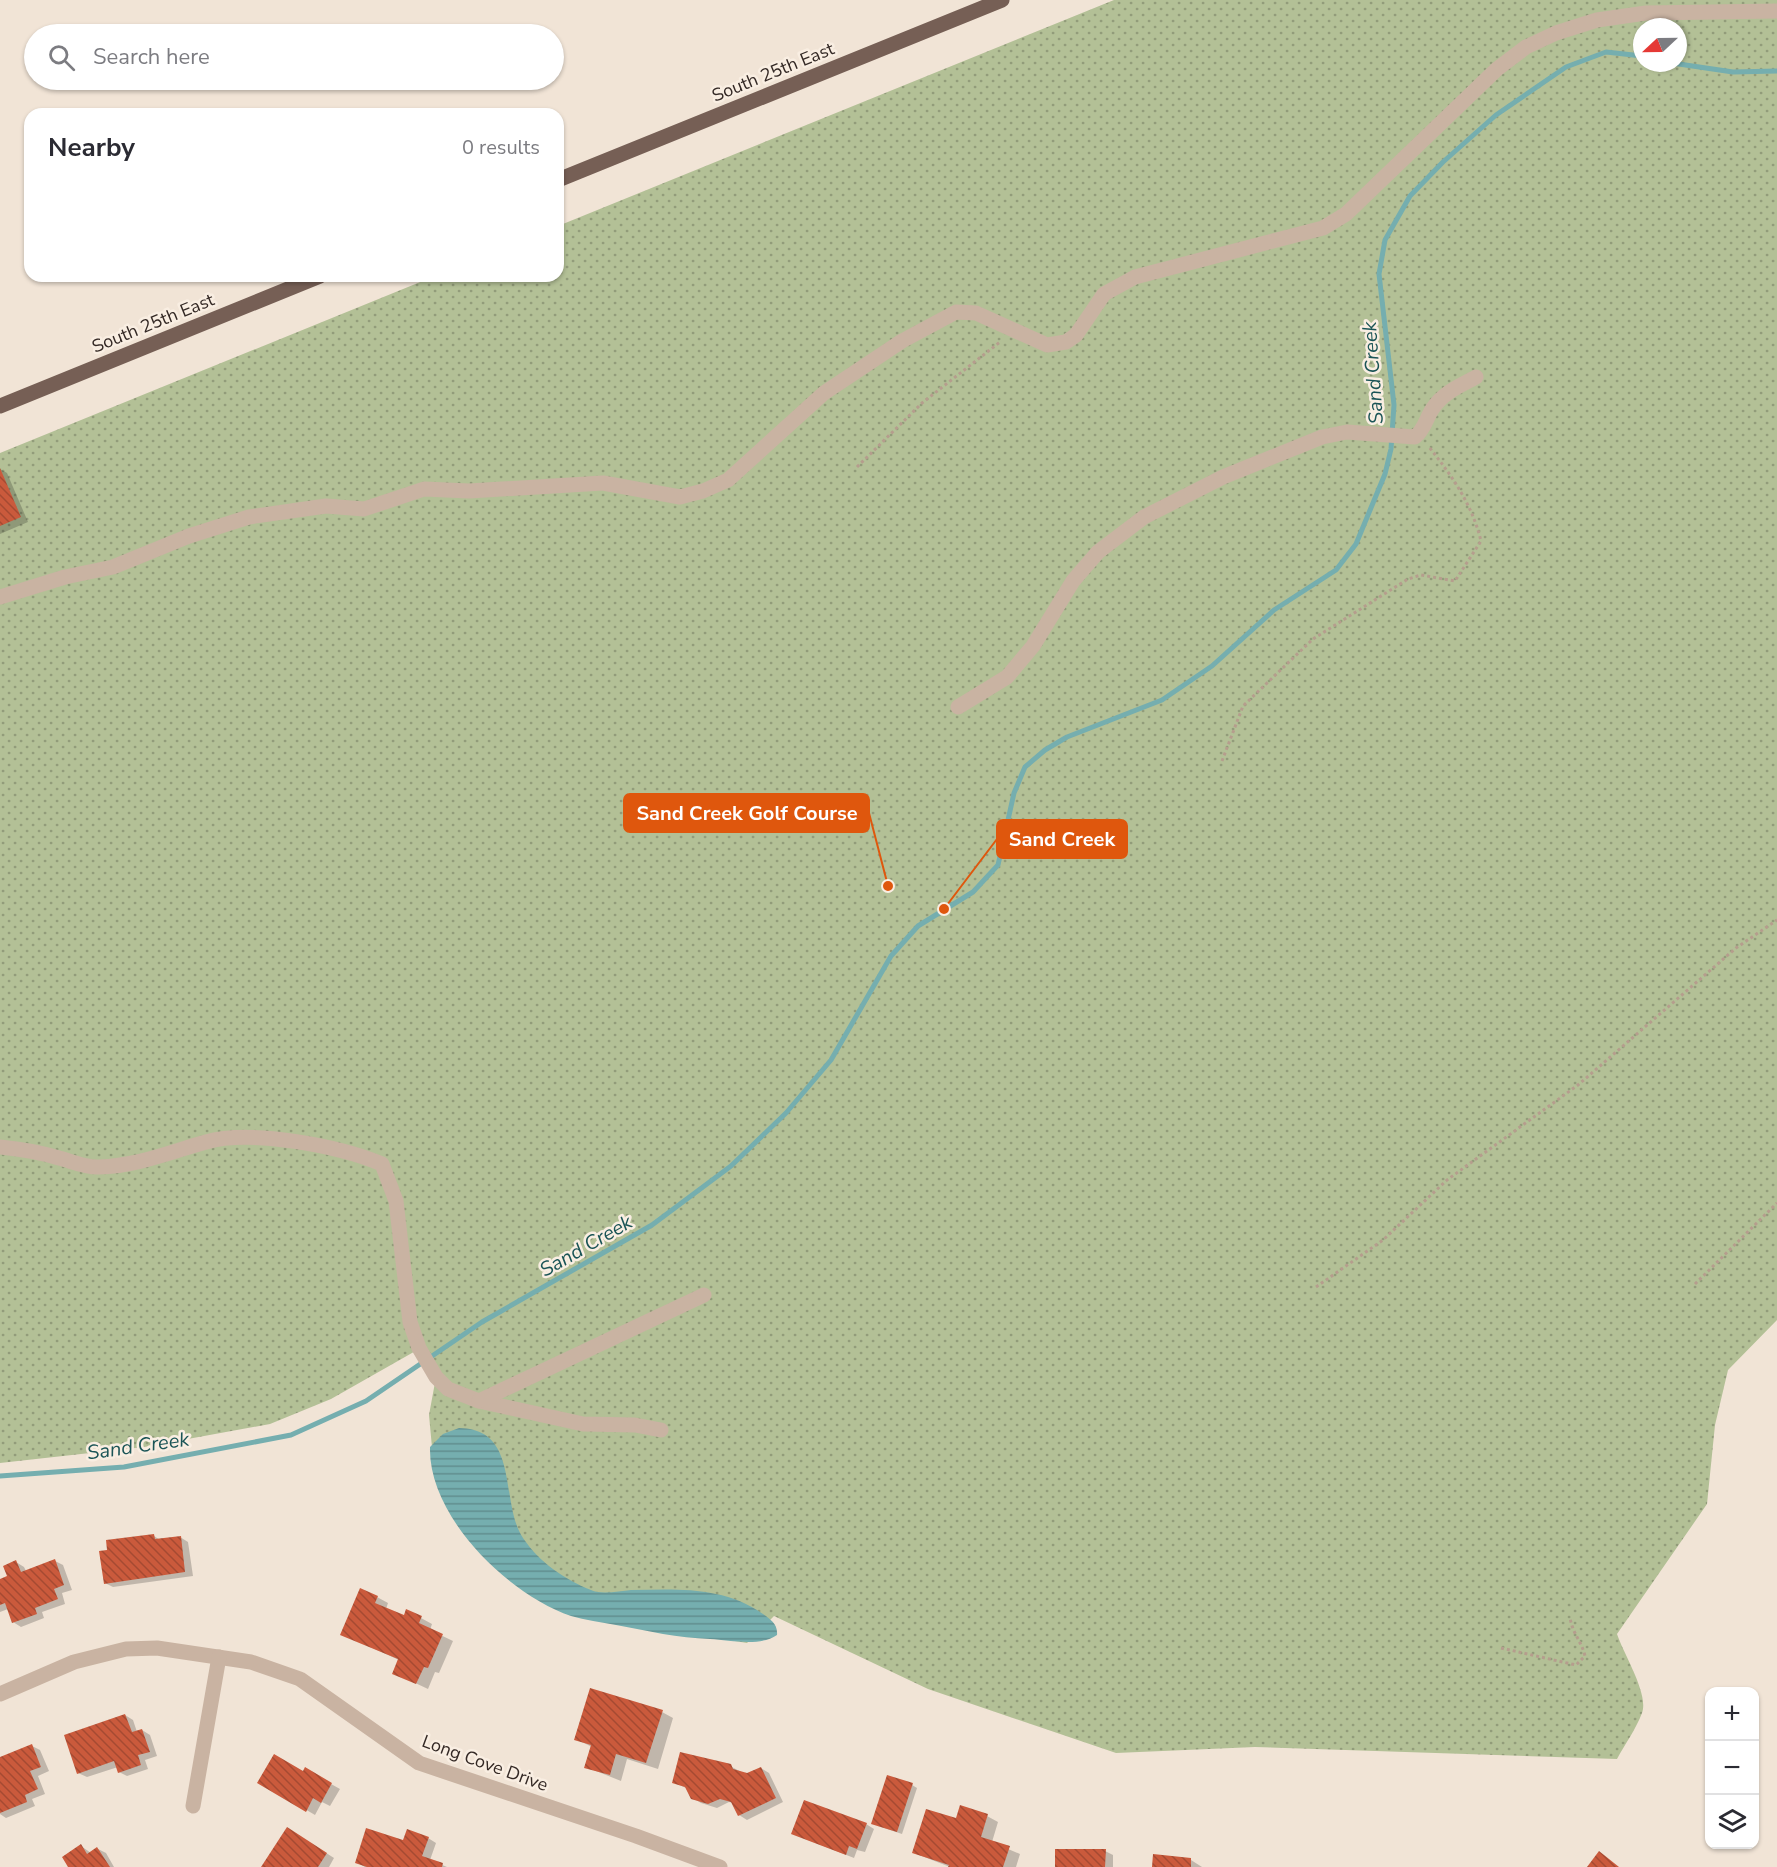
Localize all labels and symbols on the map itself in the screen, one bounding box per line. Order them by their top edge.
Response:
north arrow [1633,18,1687,72]
street label: South 25th East [708,36,838,107]
street label: South 25th East [88,287,218,358]
water label: Sand Creek [1356,320,1390,425]
callout: Sand Creek Golf Course [624,794,869,832]
text: Sand Creek Golf Course [636,800,858,827]
callout: Sand Creek [997,820,1127,858]
text: Sand Creek [1009,826,1116,853]
water label: Sand Creek [535,1208,638,1283]
water label: Sand Creek [85,1425,192,1467]
street label: Long Cove Drive [419,1729,551,1797]

